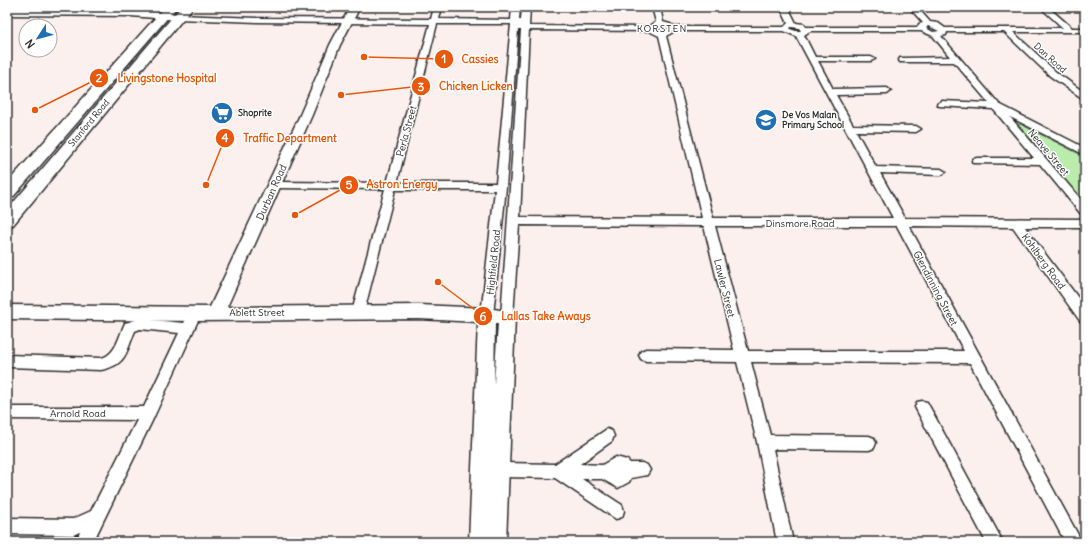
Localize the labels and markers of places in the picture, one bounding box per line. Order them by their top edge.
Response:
callout: Cassies [434,48,506,71]
callout: Livingstone Hospital [89,67,224,90]
callout: Chicken Licken [411,75,521,98]
supermarket icon: Shoprite [209,100,235,126]
place label: Shoprite [238,107,272,119]
school or university icon: De Vos Malan Primary School [753,107,779,133]
place label: De Vos Malan Primary School [782,109,844,131]
callout: Traffic Department [215,127,344,150]
callout: Astron Energy [339,173,446,196]
callout: Lallas Take Aways [473,305,599,328]

